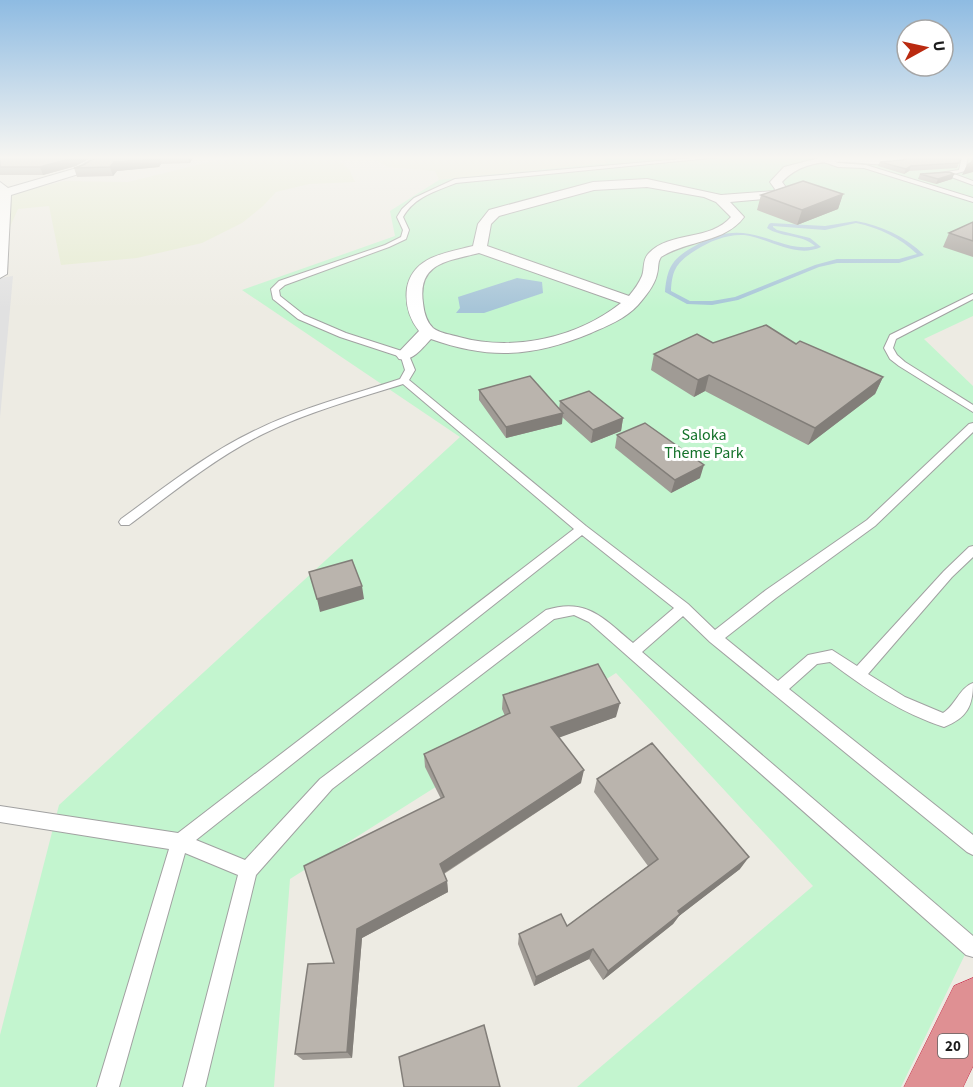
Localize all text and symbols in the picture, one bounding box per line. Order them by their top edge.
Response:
north arrow [895,18,955,78]
text: U [927,39,950,53]
park label: Saloka Theme Park [664,424,744,464]
road number: 20 [938,1034,968,1058]

